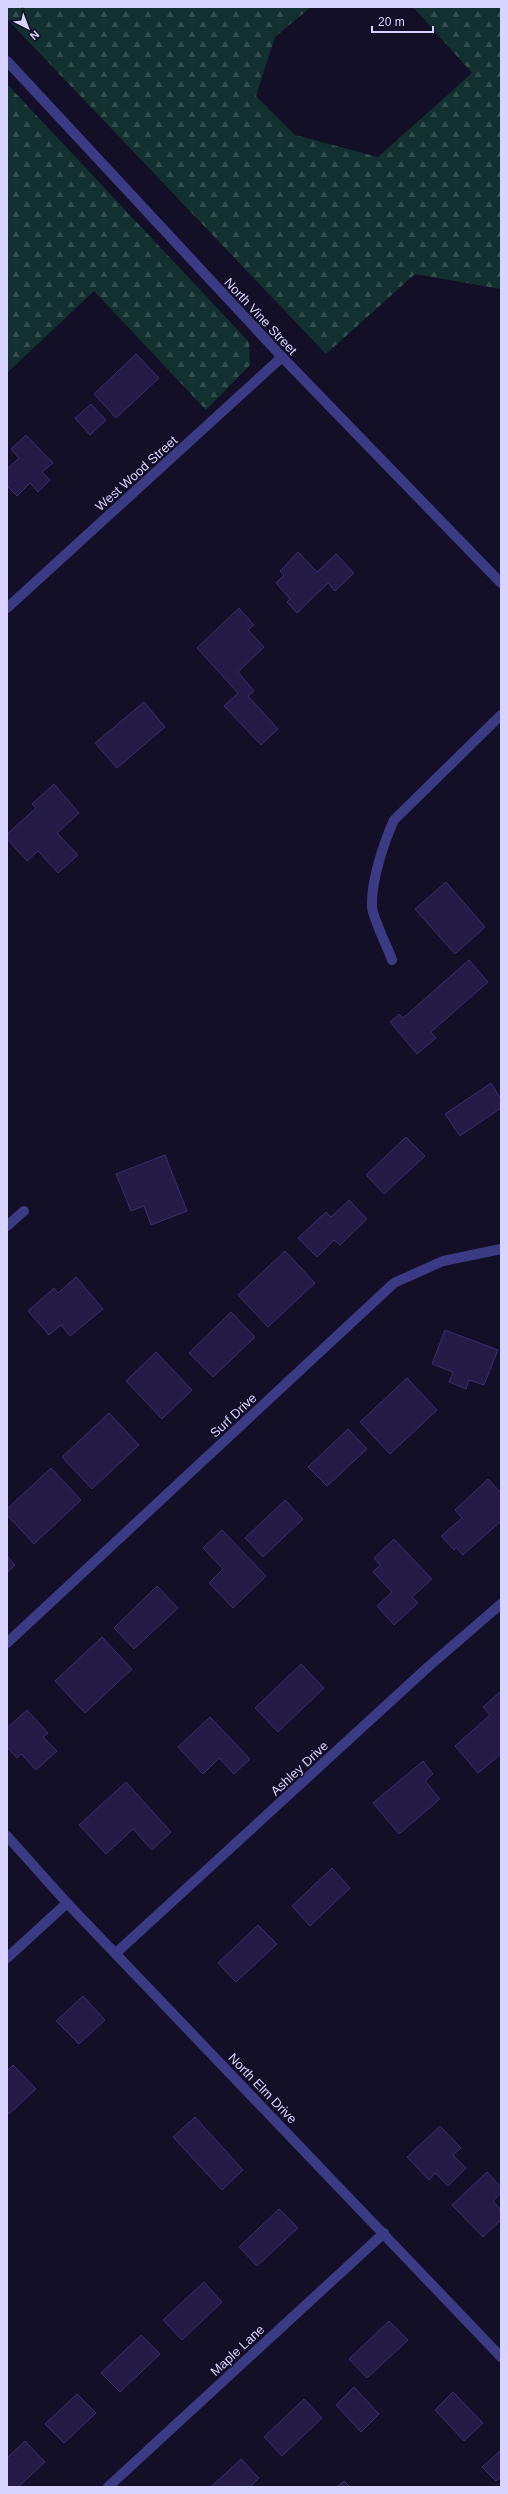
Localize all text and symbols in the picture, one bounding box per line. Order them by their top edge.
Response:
north arrow [8,8,48,48]
scale bar [372,8,433,34]
text: 20 m [378,15,405,29]
text: N [28,28,42,43]
street label: North Vine Street [221,275,300,358]
street label: West Wood Street [92,432,181,514]
street label: Surf Drive [207,1390,260,1441]
street label: Ashley Drive [268,1738,331,1799]
street label: North Elm Drive [225,2050,300,2127]
street label: Maple Lane [207,2322,267,2379]

